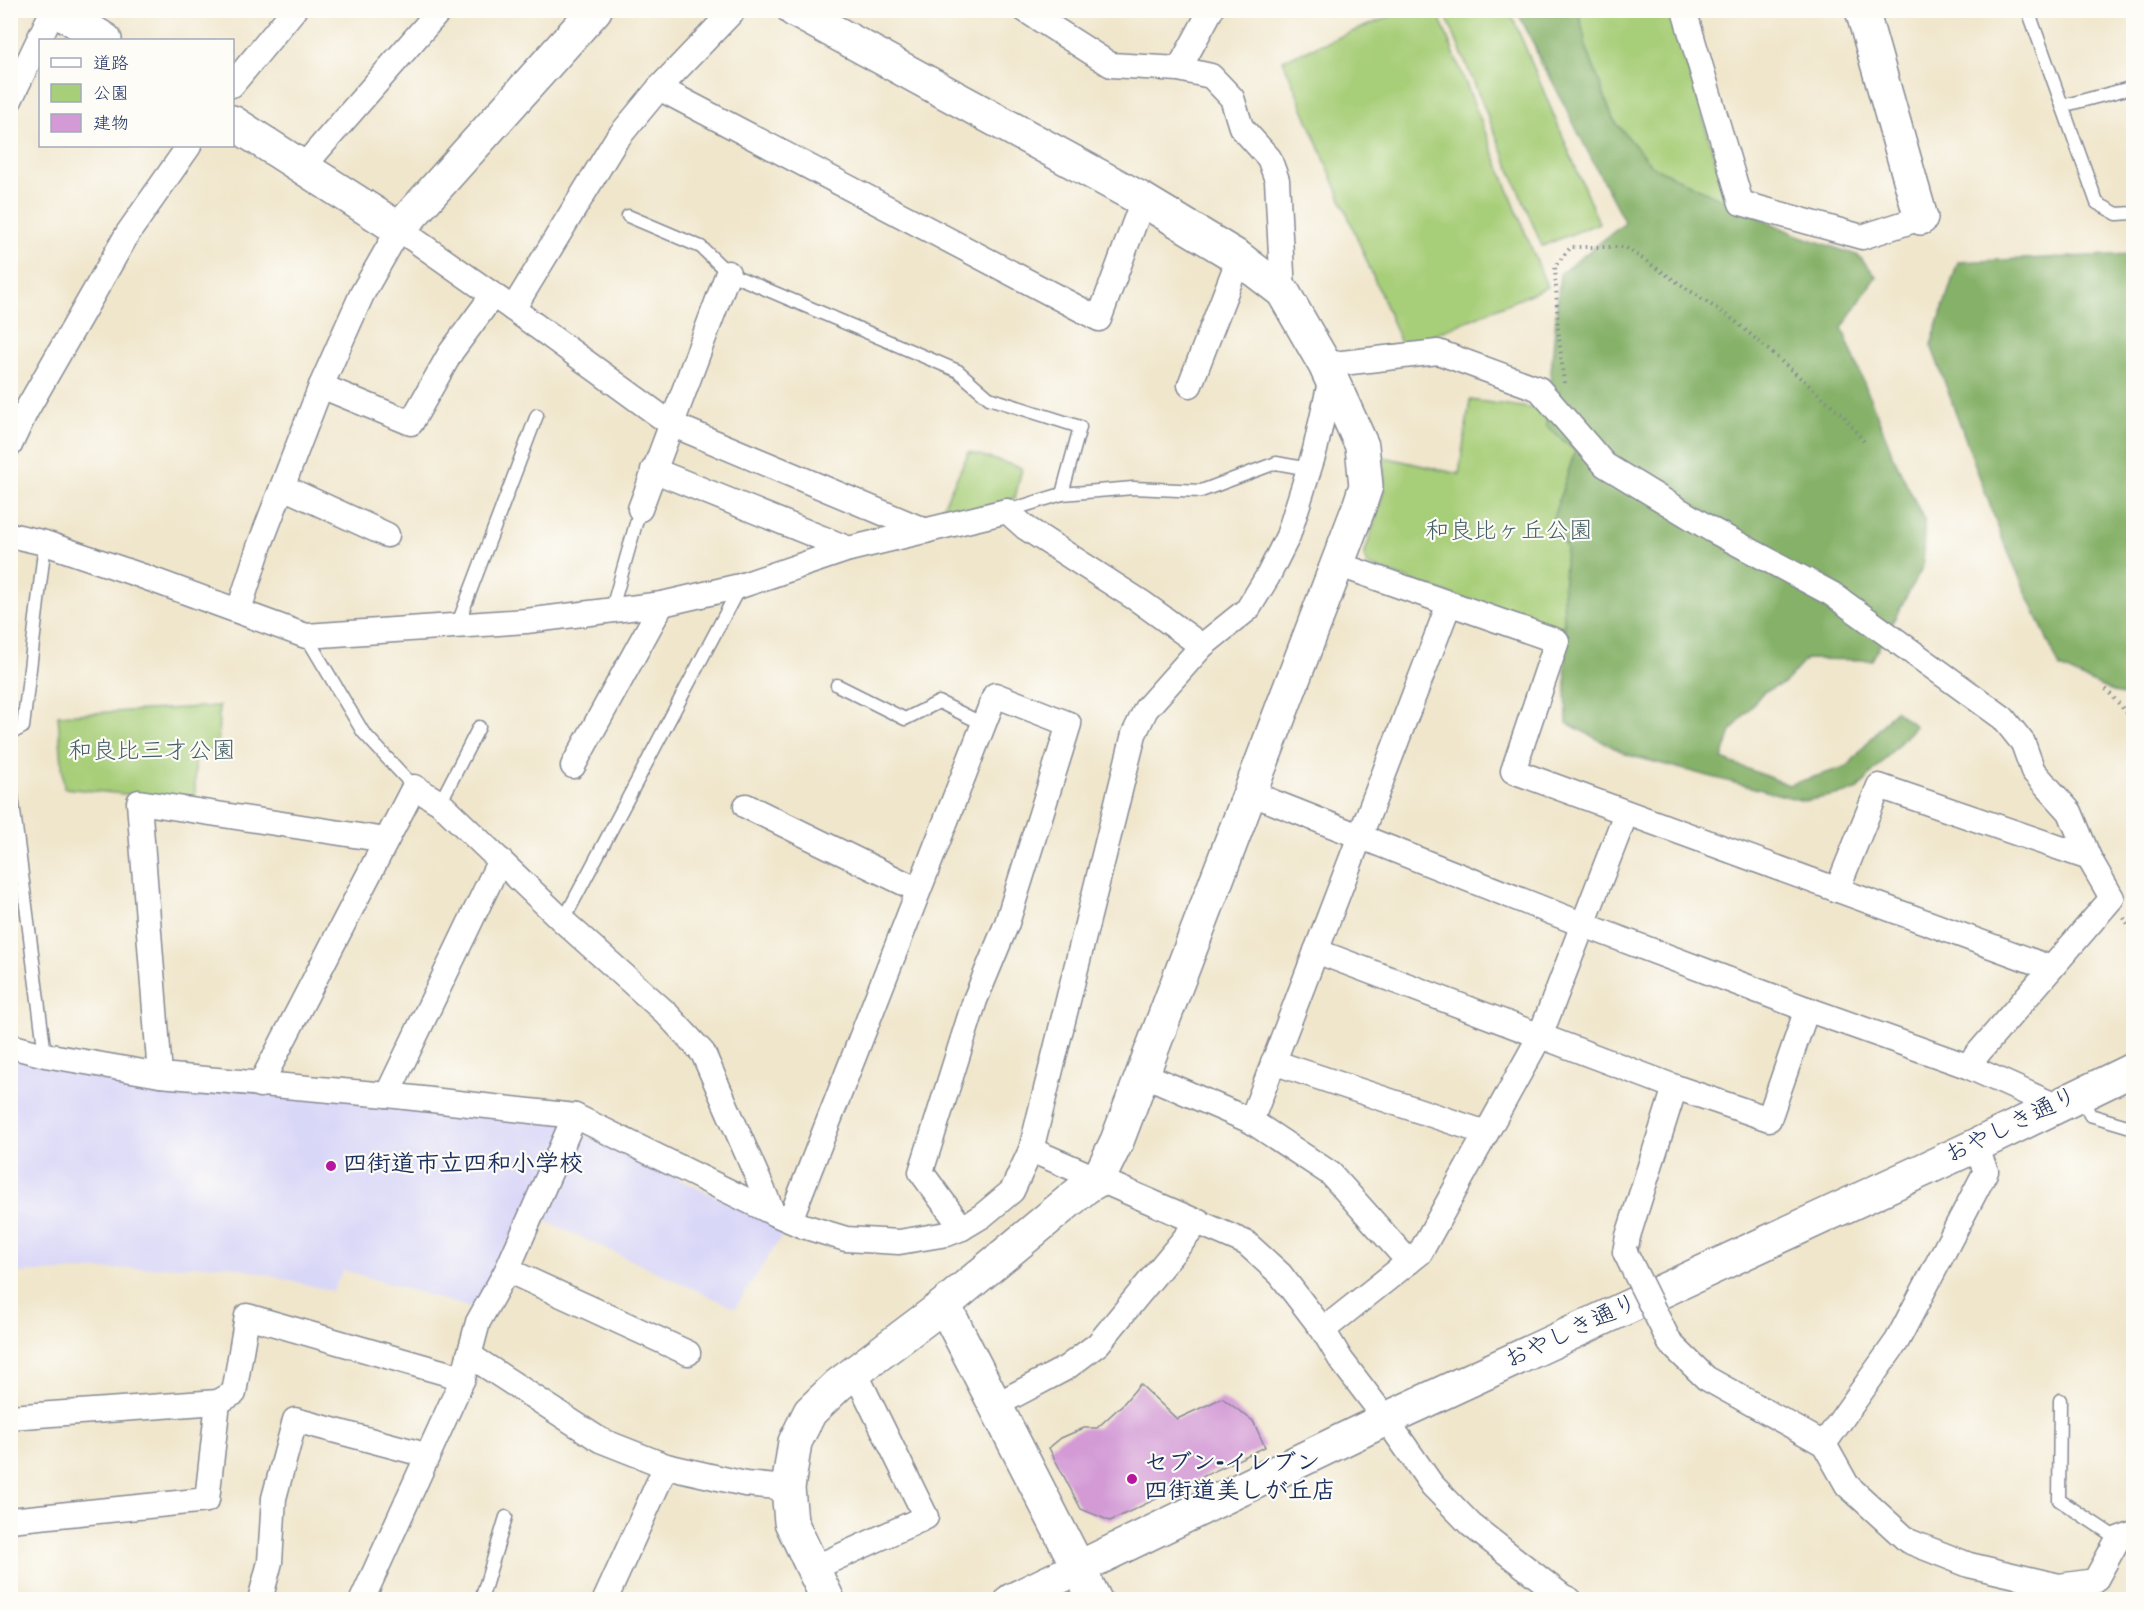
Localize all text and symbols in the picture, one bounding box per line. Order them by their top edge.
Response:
legend [39,39,234,147]
text: 道路 [93,53,129,78]
text: 公園 [93,83,129,108]
text: 建物 [93,113,129,138]
park label: 和良比ヶ丘公園 [1425,516,1593,550]
park label: 和良比三才公園 [68,736,236,770]
street label: おやしき通り [1940,1080,2084,1174]
place label: 四街道市立四和小学校 [343,1149,583,1183]
marker: 四街道市立四和小学校 [324,1159,338,1173]
street label: おやしき通り [1500,1287,1644,1379]
place label: セブン-イレブン 四街道美しが丘店 [1144,1448,1336,1510]
marker: セブン-イレブン 四街道美しが丘店 [1125,1472,1139,1486]

